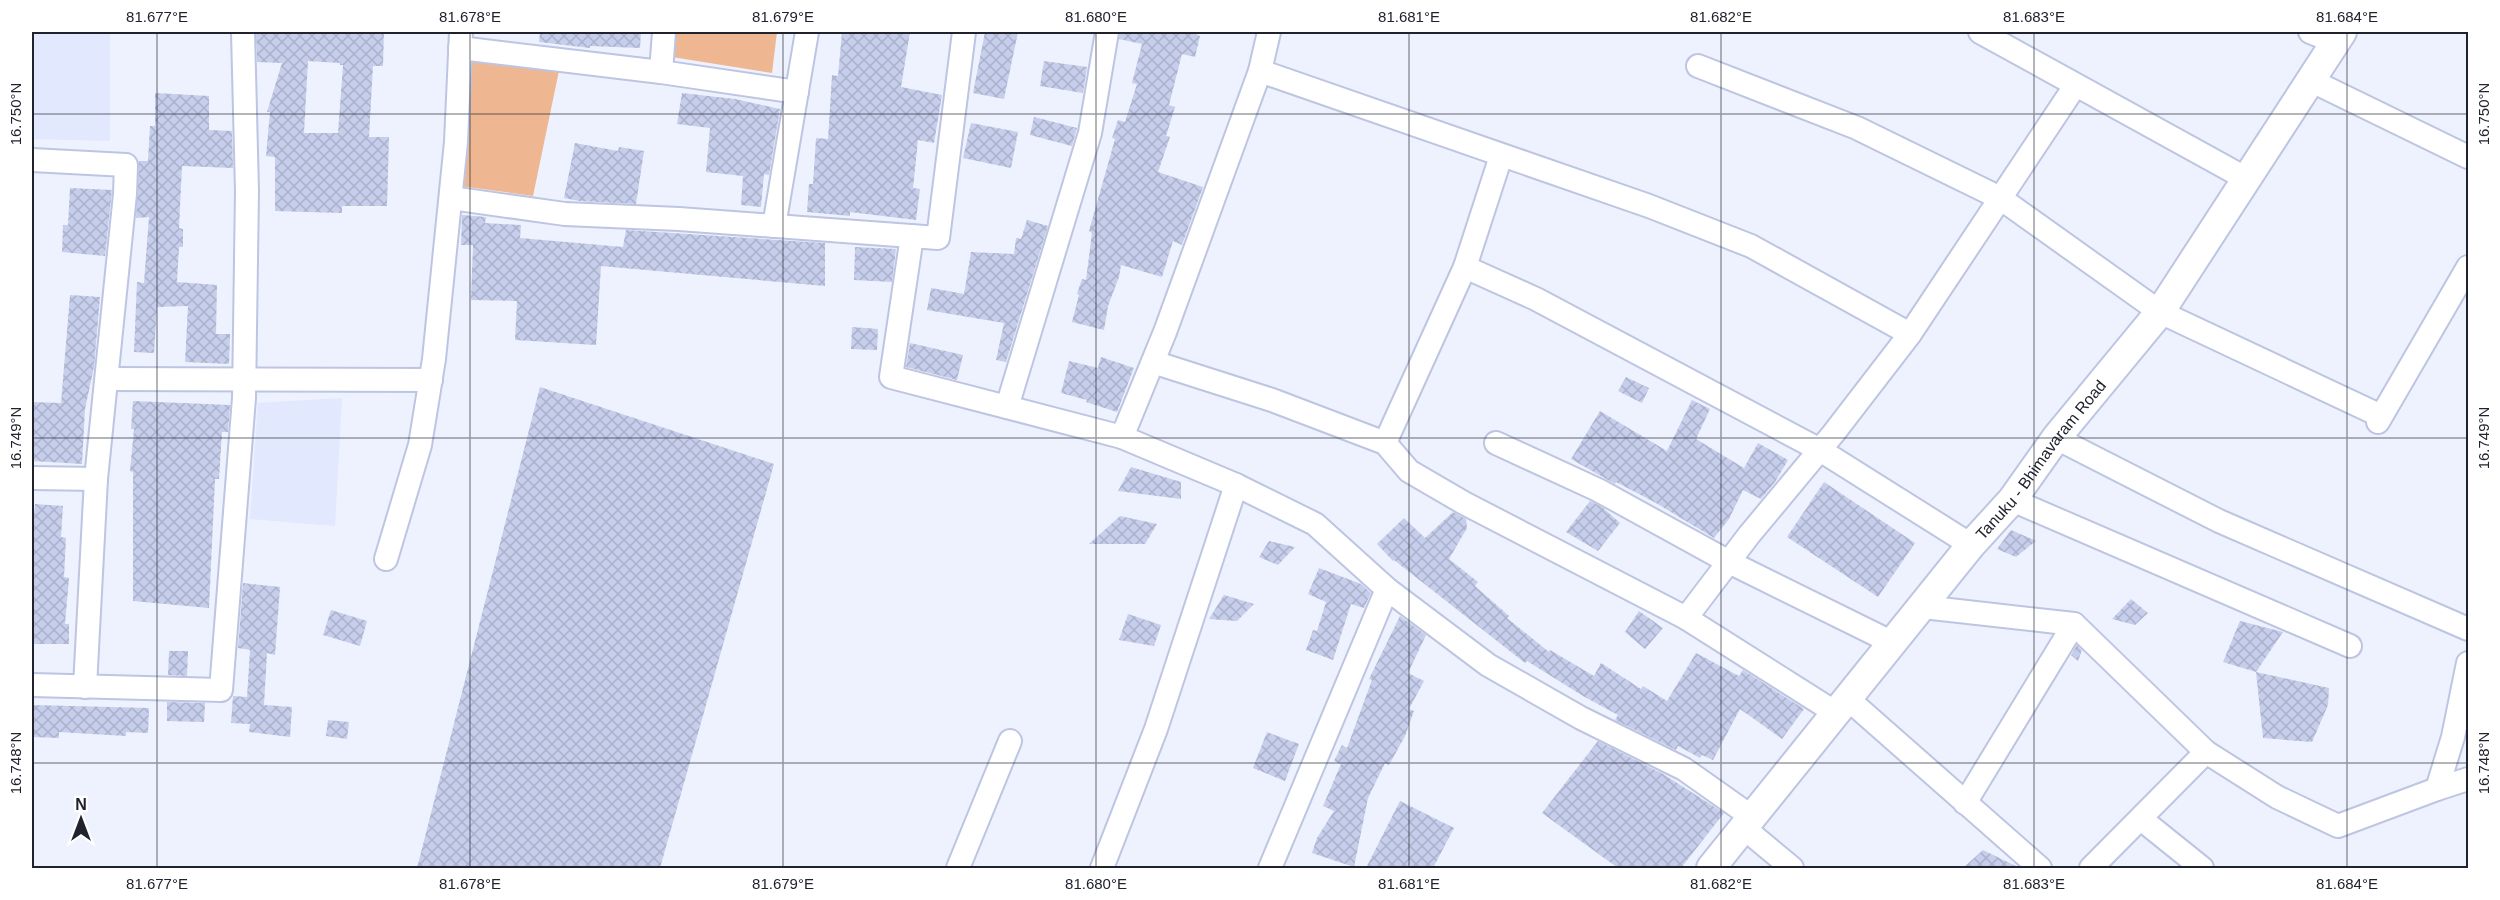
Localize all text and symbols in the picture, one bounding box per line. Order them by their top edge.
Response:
text: 81.677°E [126,8,188,25]
text: 81.678°E [439,8,501,25]
text: 81.679°E [752,8,814,25]
text: 81.680°E [1065,8,1127,25]
text: 81.681°E [1378,8,1440,25]
text: 81.682°E [1690,8,1752,25]
text: 81.683°E [2003,8,2065,25]
text: 81.684°E [2316,8,2378,25]
text: 16.750°N [7,83,24,145]
text: 16.750°N [2475,83,2492,145]
street label: Tanuku - Bhimavaram Road [1972,377,2109,542]
text: 16.749°N [7,407,24,469]
text: 16.749°N [2475,407,2492,469]
text: 16.748°N [7,732,24,794]
text: 16.748°N [2475,732,2492,794]
north arrow [51,789,111,849]
text: N [75,796,87,813]
text: 81.677°E [126,875,188,892]
text: 81.678°E [439,875,501,892]
text: 81.679°E [752,875,814,892]
text: 81.680°E [1065,875,1127,892]
text: 81.681°E [1378,875,1440,892]
text: 81.682°E [1690,875,1752,892]
text: 81.683°E [2003,875,2065,892]
text: 81.684°E [2316,875,2378,892]

